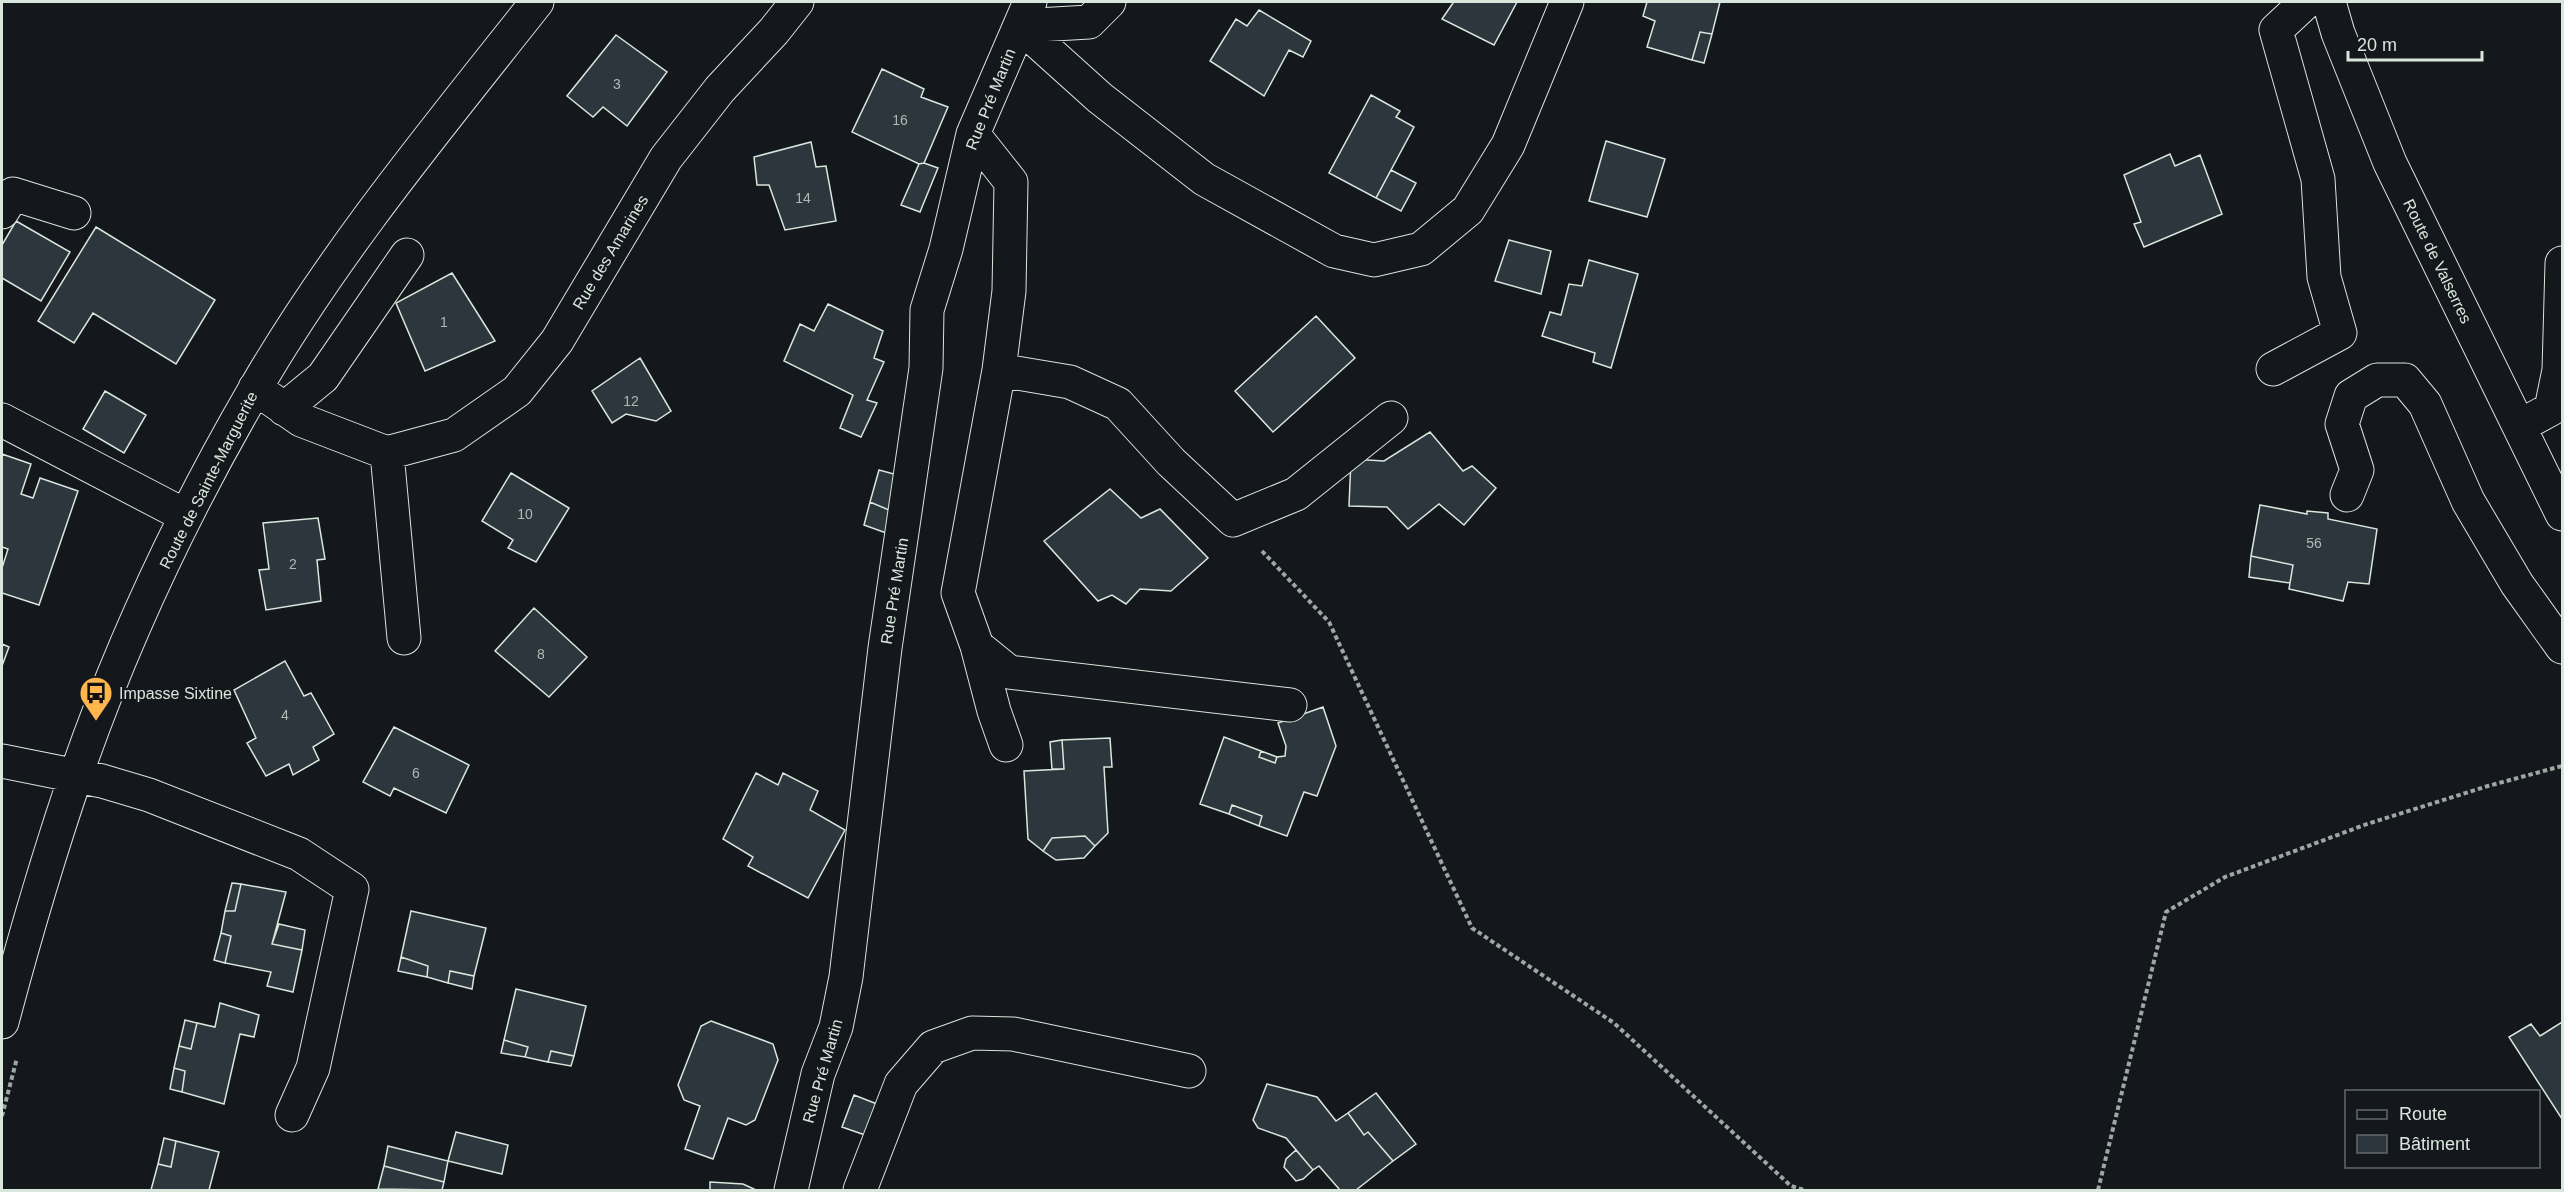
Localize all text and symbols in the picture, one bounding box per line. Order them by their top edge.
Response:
scale bar [2348,24,2482,62]
text: 20 m [2357,35,2397,55]
street label: Rue Pré Martin [962,46,1018,152]
house number: 3 [613,76,621,92]
house number: 16 [892,112,908,128]
house number: 14 [795,190,811,206]
street label: Rue des Amarines [569,192,651,313]
street label: Route de Valserres [2400,196,2475,326]
house number: 1 [440,314,448,330]
street label: Route de Sainte-Marguerite [156,389,261,572]
house number: 12 [623,393,639,409]
house number: 10 [517,506,533,522]
house number: 56 [2306,535,2322,551]
street label: Rue Pré Martin [878,537,911,646]
house number: 2 [289,556,297,572]
house number: 8 [537,646,545,662]
bus stop icon: Impasse Sixtine [78,675,114,722]
place label: Impasse Sixtine [119,685,232,702]
house number: 4 [281,707,289,723]
house number: 6 [412,765,420,781]
street label: Rue Pré Martin [799,1017,845,1125]
legend [2345,1090,2540,1168]
text: Route [2399,1104,2447,1124]
text: Bâtiment [2399,1134,2470,1154]

